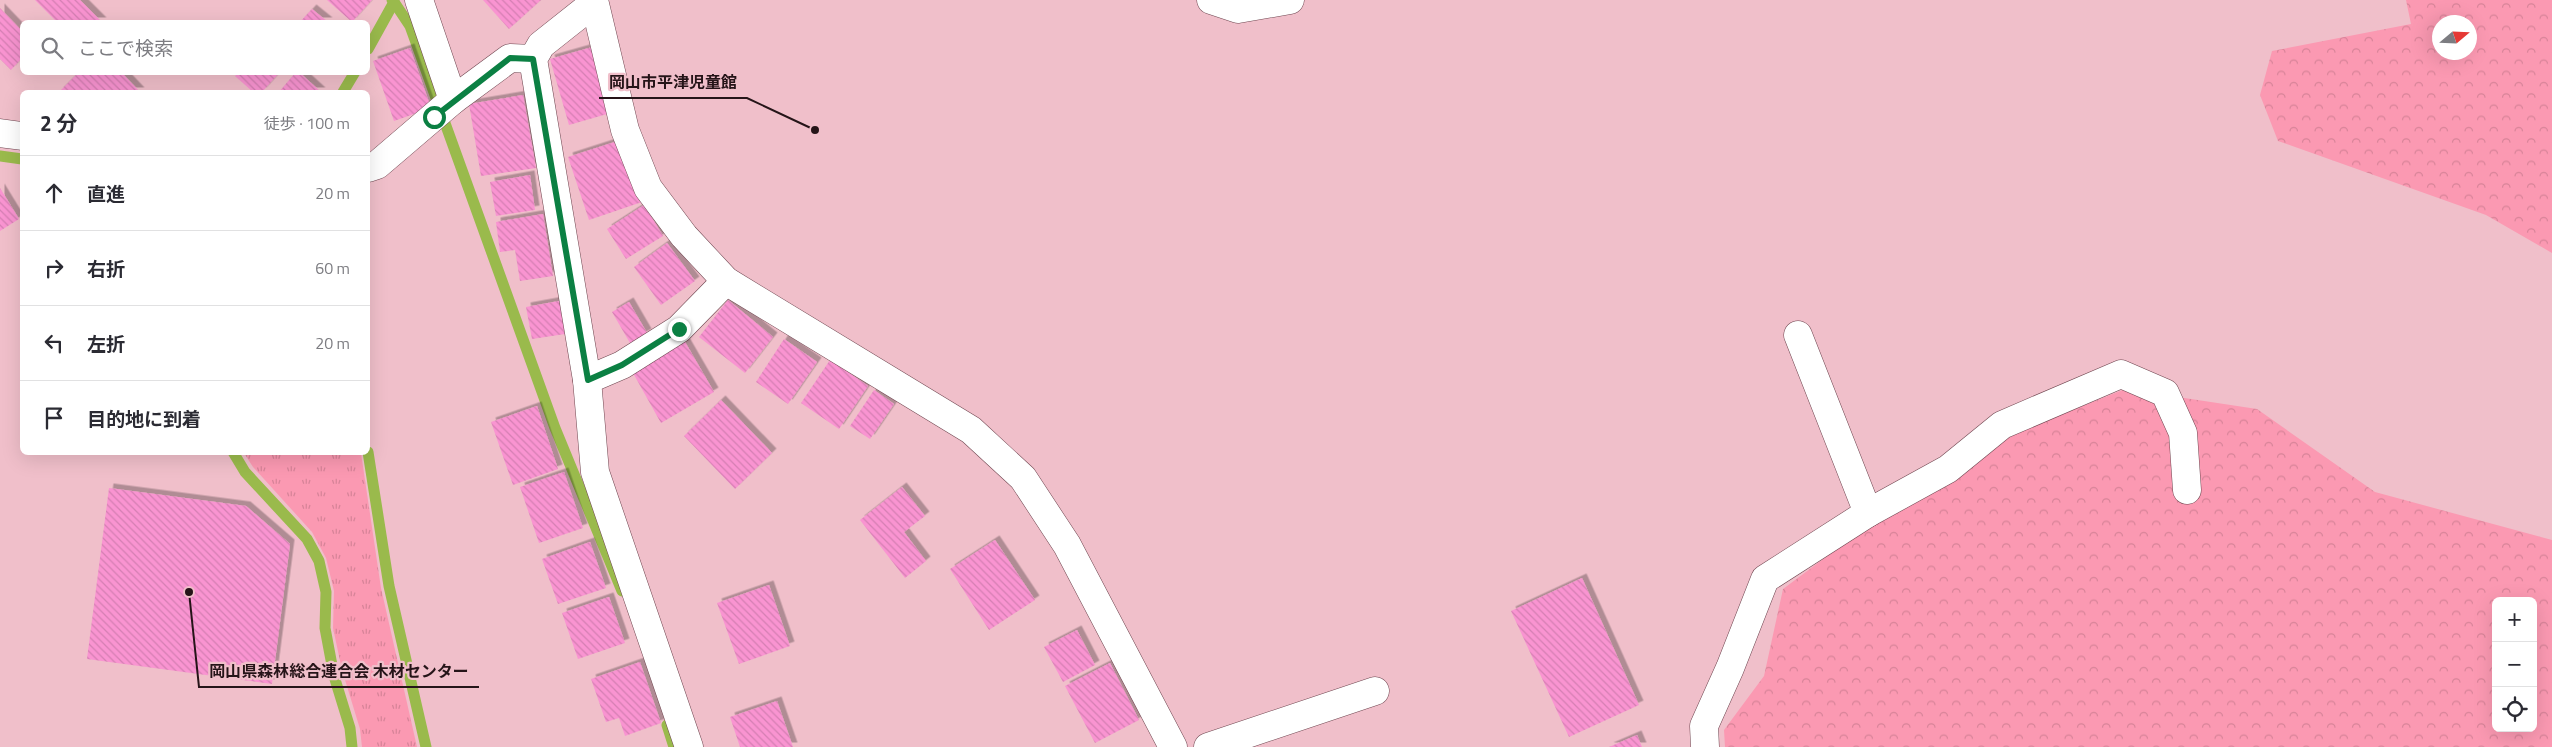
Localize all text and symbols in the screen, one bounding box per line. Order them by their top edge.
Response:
north arrow [2432,15,2477,60]
search box [20,20,370,75]
text: ここで検索 [78,33,173,62]
icon: search [38,34,66,62]
callout: 岡山市平津児童館 [599,67,747,98]
text: 岡山市平津児童館 [609,70,737,94]
route start [423,106,446,129]
text: 2 分 [40,107,77,139]
text: 徒歩 · 100 m [264,111,350,135]
icon: ahead [40,179,68,207]
text: 直進 [87,179,125,208]
text: 20 m [315,181,350,205]
icon: right [40,254,68,282]
text: 右折 [87,254,125,283]
text: 60 m [315,256,350,280]
route end [668,318,691,341]
icon: left [40,329,68,357]
text: 左折 [87,329,125,358]
text: 20 m [315,331,350,355]
icon: arrive [40,404,68,432]
text: 目的地に到着 [87,404,201,433]
map controls [2492,597,2537,732]
button: + [2492,597,2537,642]
button: − [2492,642,2537,687]
callout: 岡山県森林総合連合会 木材センター [199,656,479,687]
text: 岡山県森林総合連合会 木材センター [209,659,469,683]
button: locate [2492,687,2537,732]

